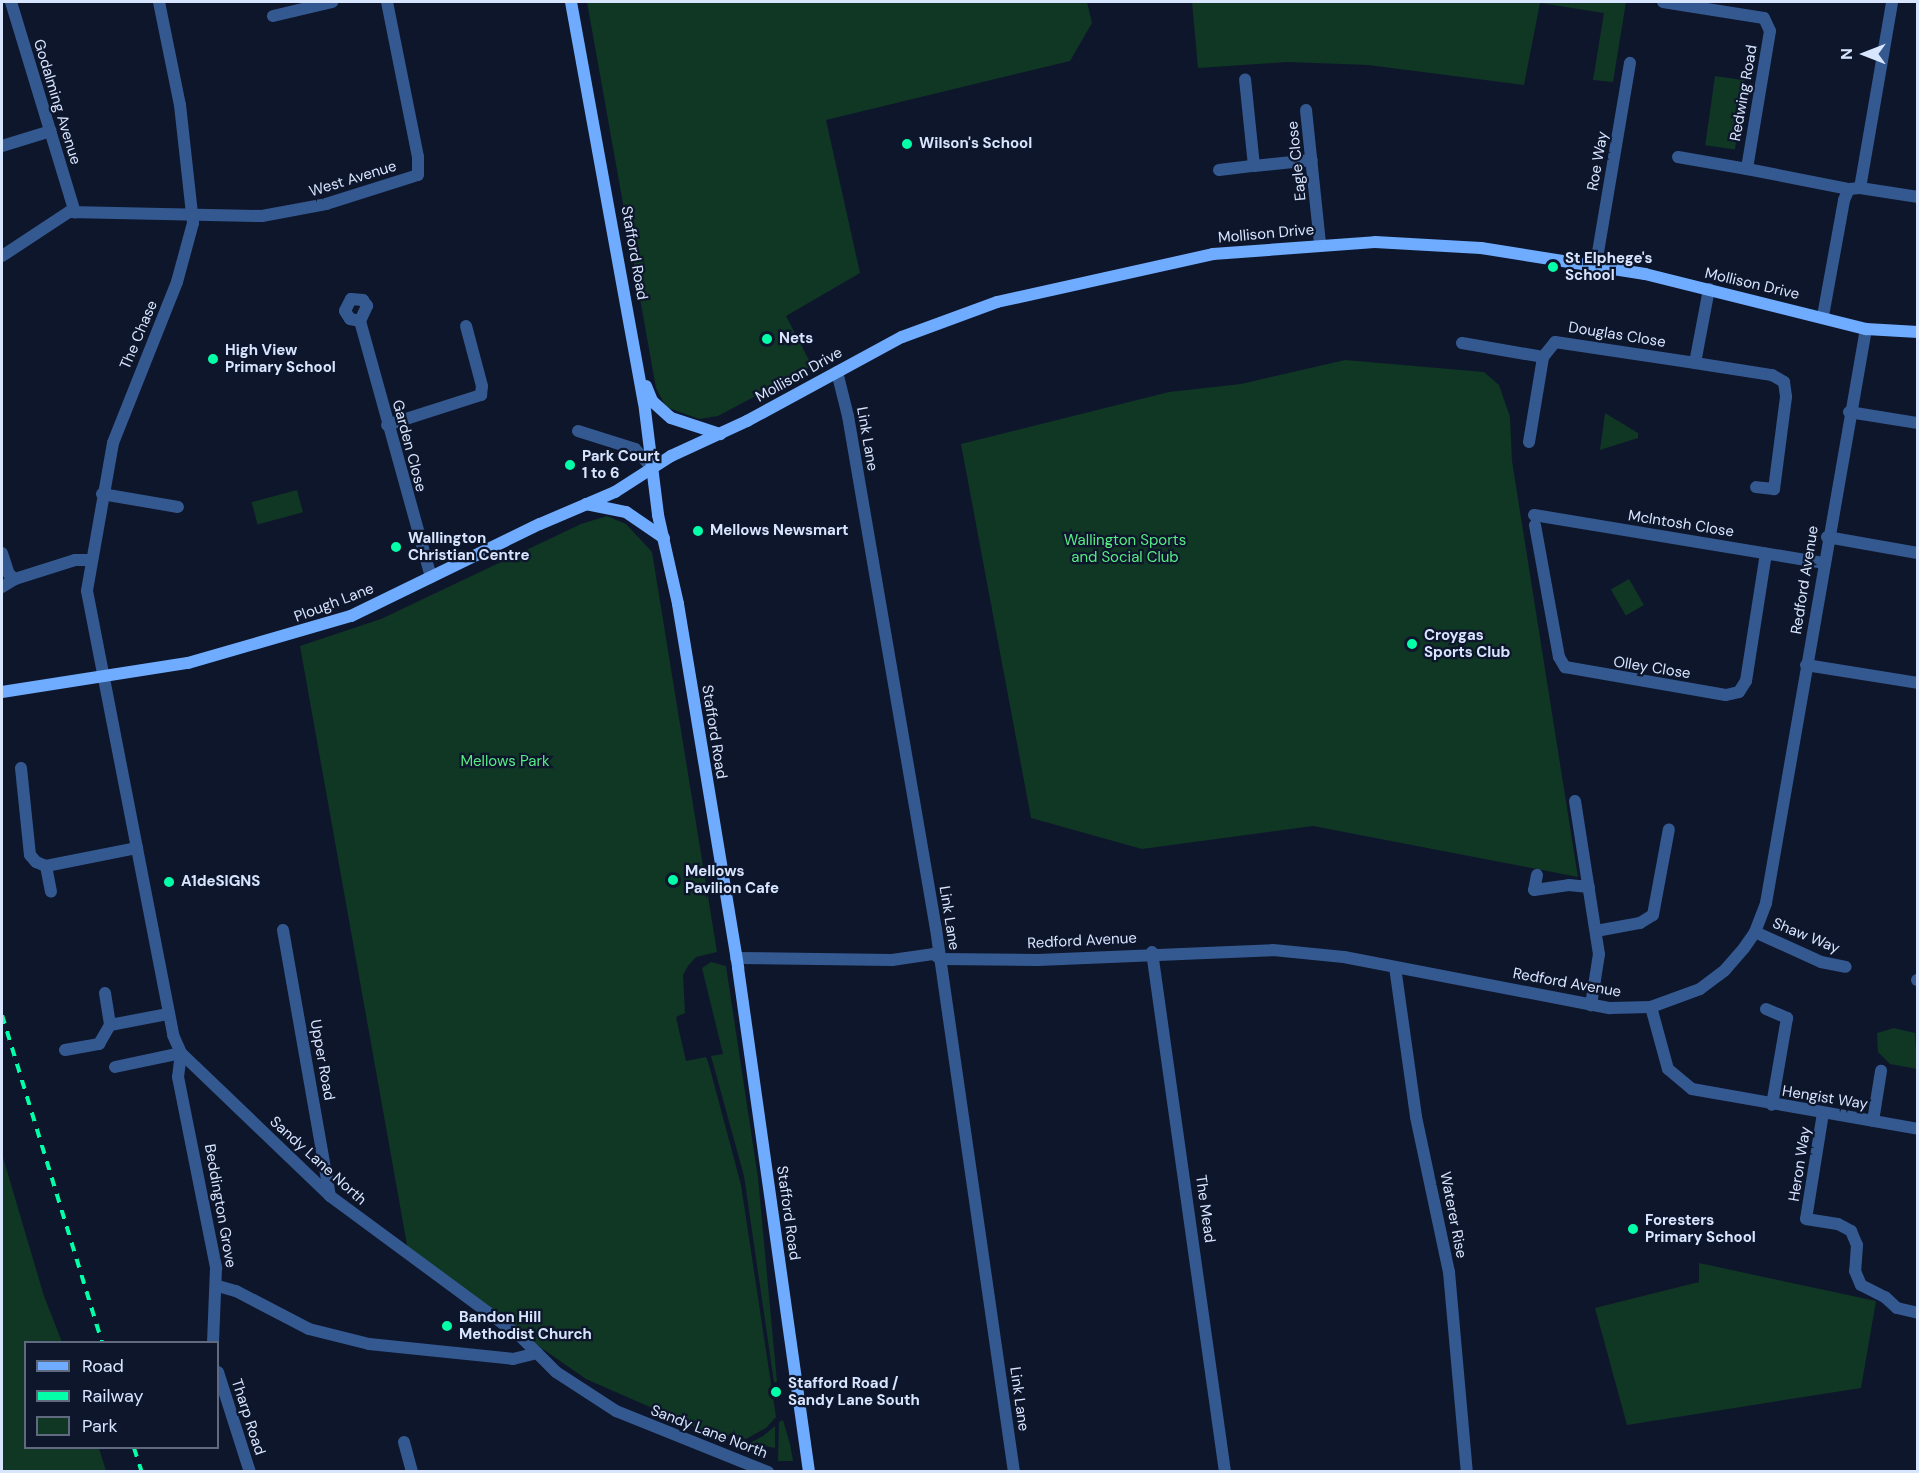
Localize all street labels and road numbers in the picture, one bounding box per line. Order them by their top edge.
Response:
street label: Godalming Avenue [29,37,85,167]
street label: Redwing Road [1727,44,1761,142]
street label: Eagle Close [1284,120,1310,202]
street label: Roe Way [1584,130,1612,192]
street label: West Avenue [307,157,399,201]
street label: Stafford Road [617,205,651,301]
street label: Mollison Drive [1217,221,1315,247]
street label: Mollison Drive [1703,264,1801,304]
street label: The Chase [116,298,162,372]
street label: Douglas Close [1567,318,1667,352]
street label: Mollison Drive [753,344,845,406]
street label: Garden Close [388,398,430,494]
street label: Link Lane [853,405,881,473]
street label: McIntosh Close [1627,507,1735,541]
street label: Redford Avenue [1788,524,1822,636]
street label: Plough Lane [292,580,376,626]
street label: Olley Close [1612,653,1692,683]
street label: Stafford Road [698,684,730,780]
street label: Link Lane [935,885,963,951]
street label: Shaw Way [1770,914,1842,958]
street label: Redford Avenue [1027,929,1137,953]
street label: Redford Avenue [1511,965,1623,1001]
street label: Upper Road [306,1018,338,1102]
street label: Hengist Way [1781,1082,1869,1114]
street label: Sandy Lane North [266,1113,370,1209]
street label: Heron Way [1785,1125,1815,1203]
street label: Beddington Grove [200,1143,240,1269]
street label: Stafford Road [772,1165,804,1261]
street label: Waterer Rise [1436,1170,1470,1260]
street label: The Mead [1191,1174,1219,1244]
street label: Link Lane [1006,1366,1032,1432]
street label: Tharp Road [227,1377,269,1457]
street label: Sandy Lane North [648,1401,770,1463]

